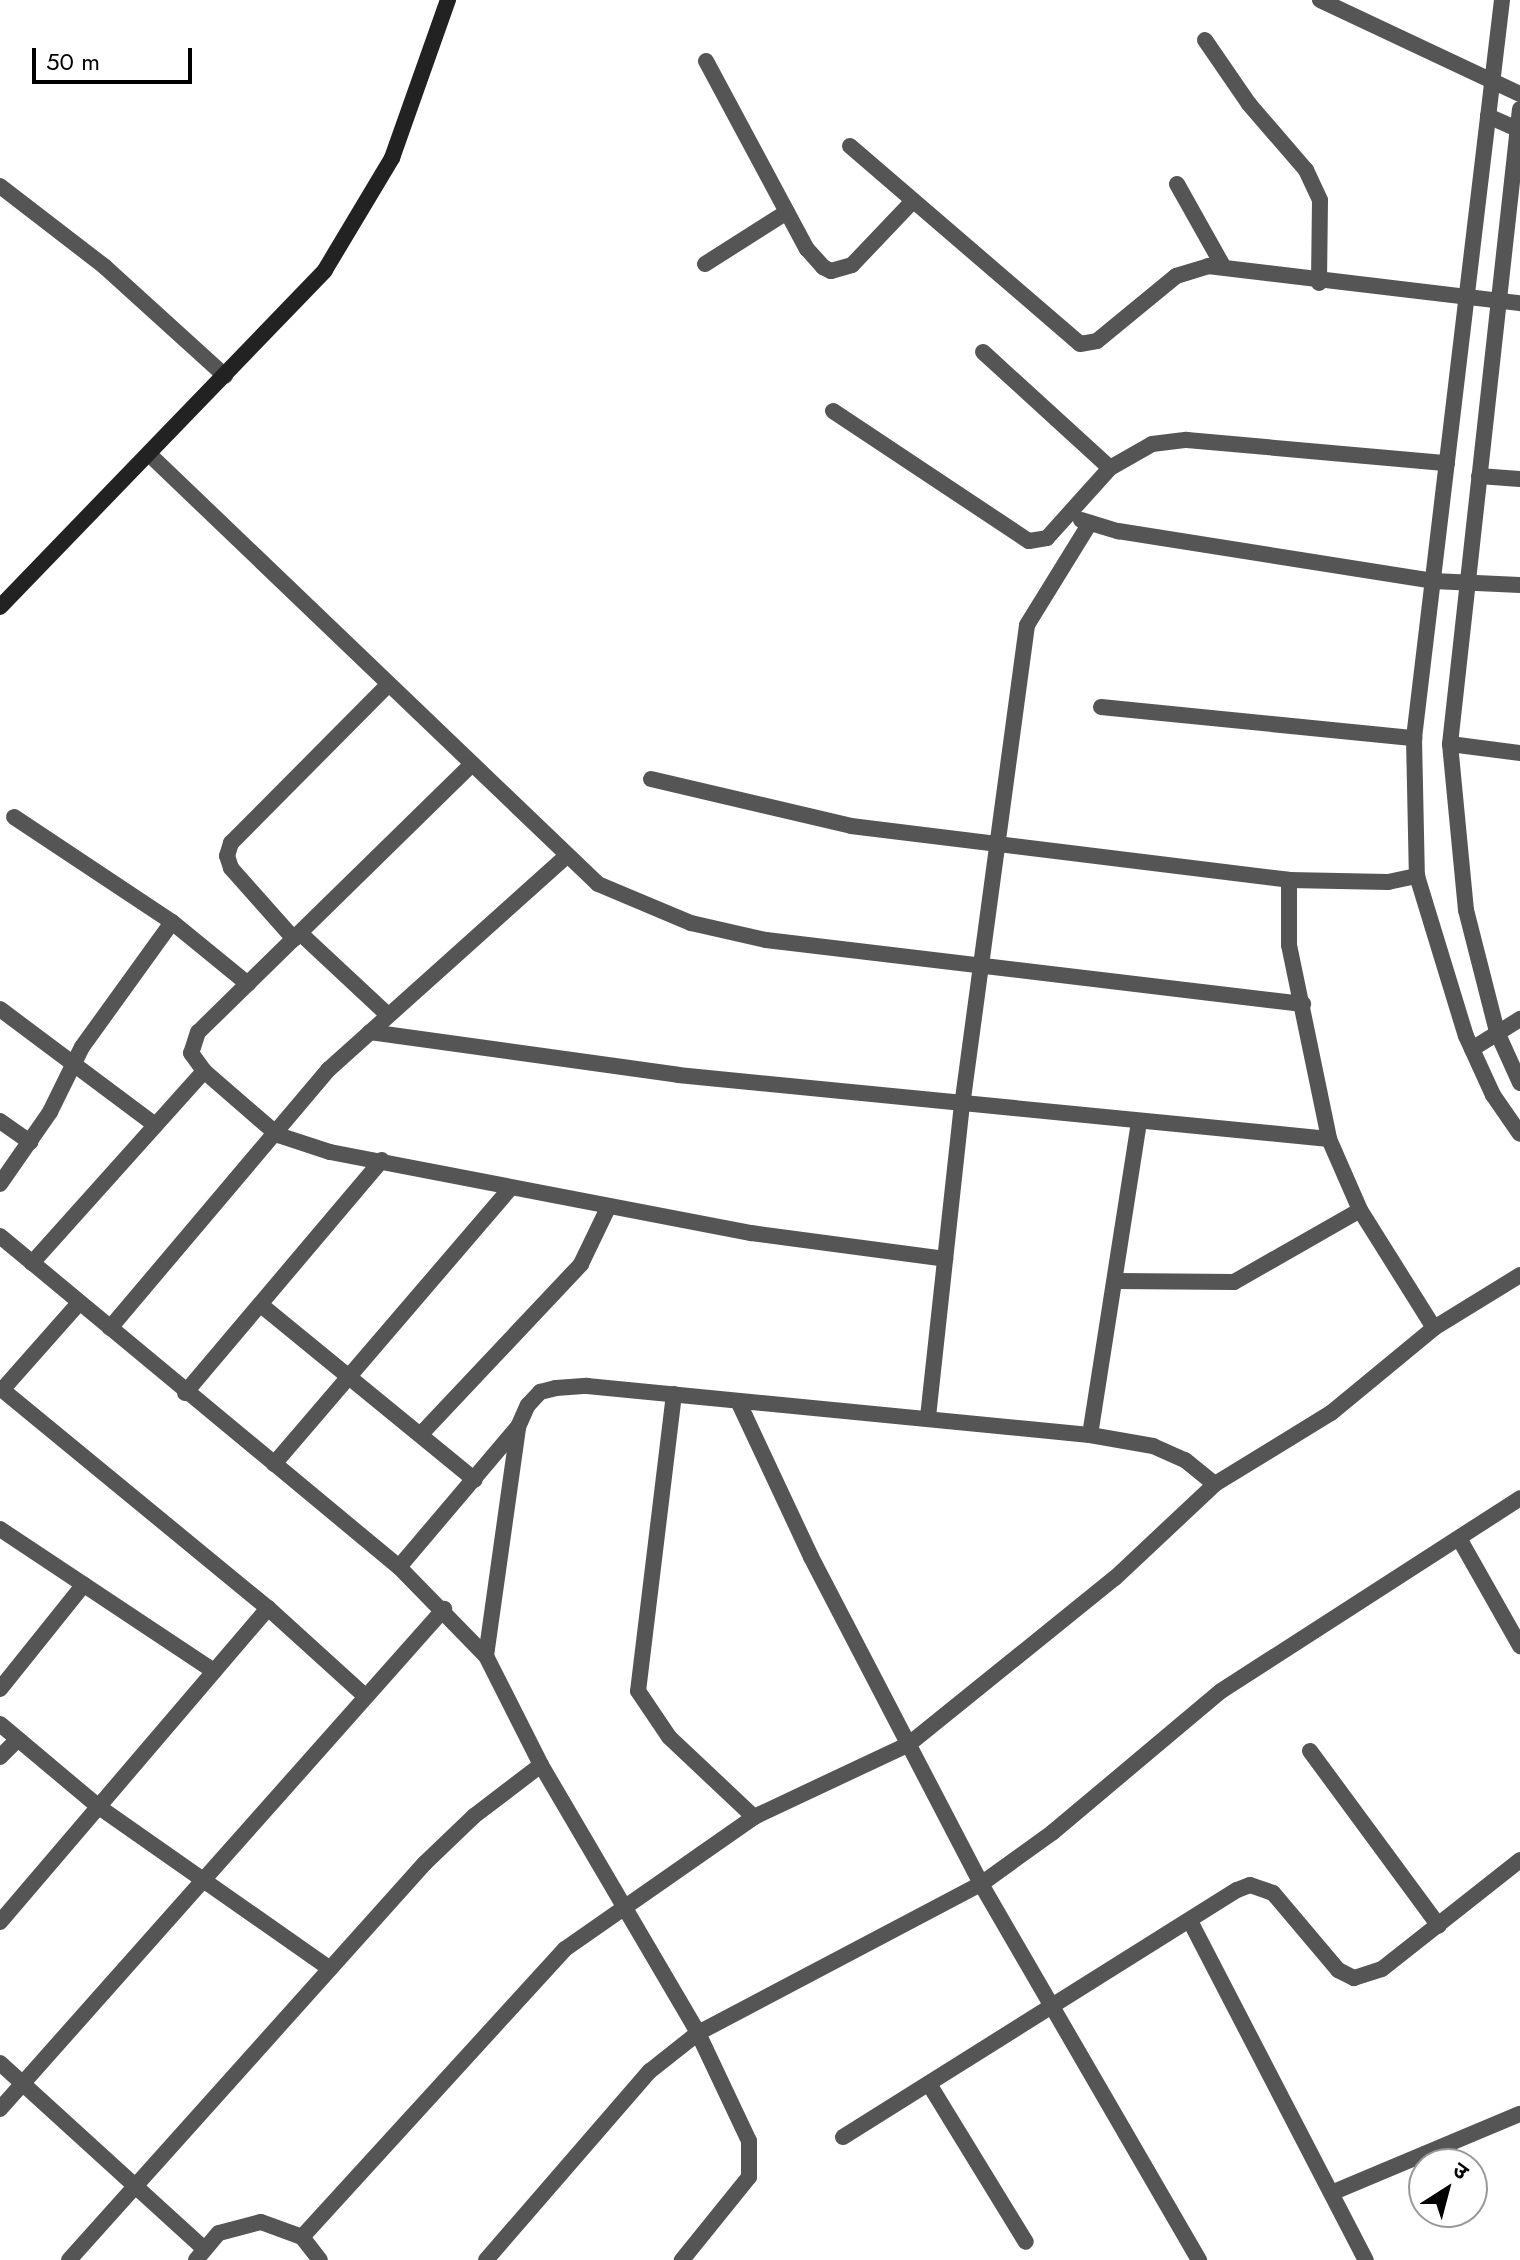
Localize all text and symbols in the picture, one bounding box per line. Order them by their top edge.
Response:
scale bar [36,32,196,82]
text: 50 m [46,44,100,79]
north arrow [1408,2148,1488,2228]
text: उ [1446,2153,1476,2187]

